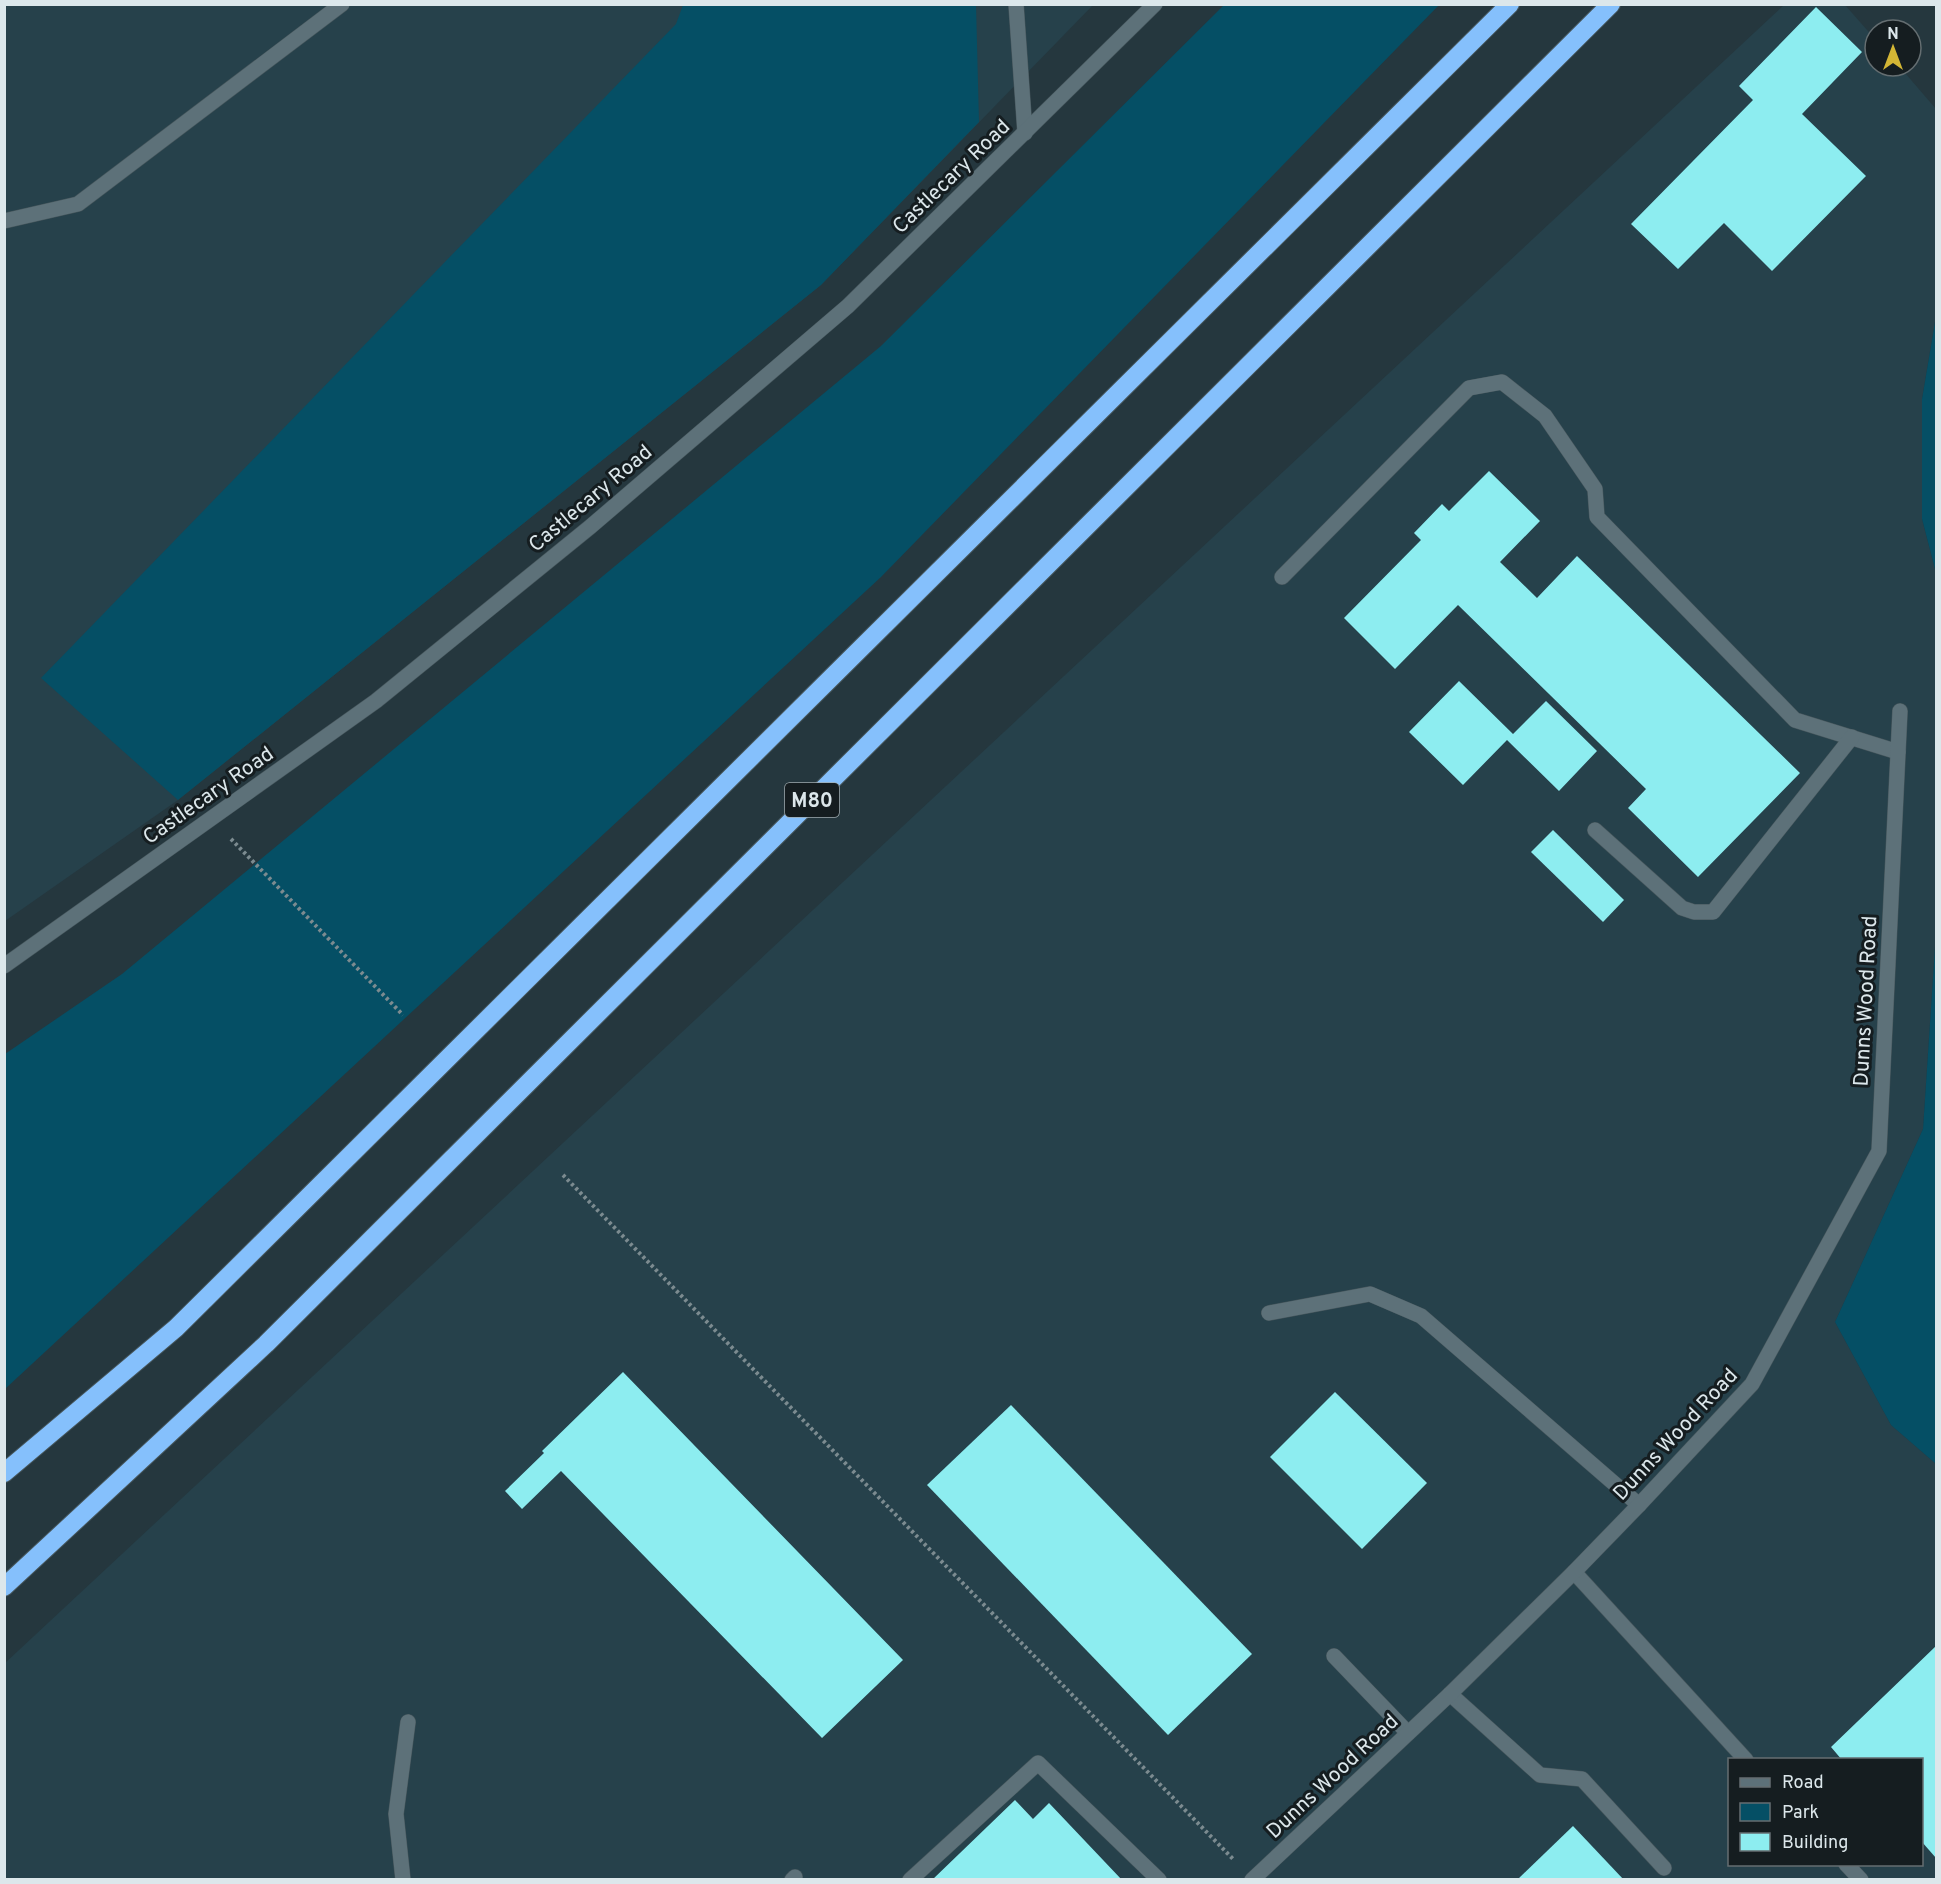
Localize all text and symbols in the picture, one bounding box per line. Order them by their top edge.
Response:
north arrow [1863,18,1923,78]
text: N [1887,25,1899,45]
street label: Castlecary Road [887,114,1017,240]
street label: Castlecary Road [523,439,658,559]
street label: Castlecary Road [138,741,280,851]
road number: M80 [785,783,839,817]
street label: Dunns Wood Road [1849,915,1884,1087]
street label: Dunns Wood Road [1608,1363,1744,1507]
street label: Dunns Wood Road [1261,1709,1405,1845]
legend [1728,1758,1923,1866]
text: Road [1782,1772,1824,1795]
text: Park [1782,1802,1819,1825]
text: Building [1782,1832,1848,1855]

